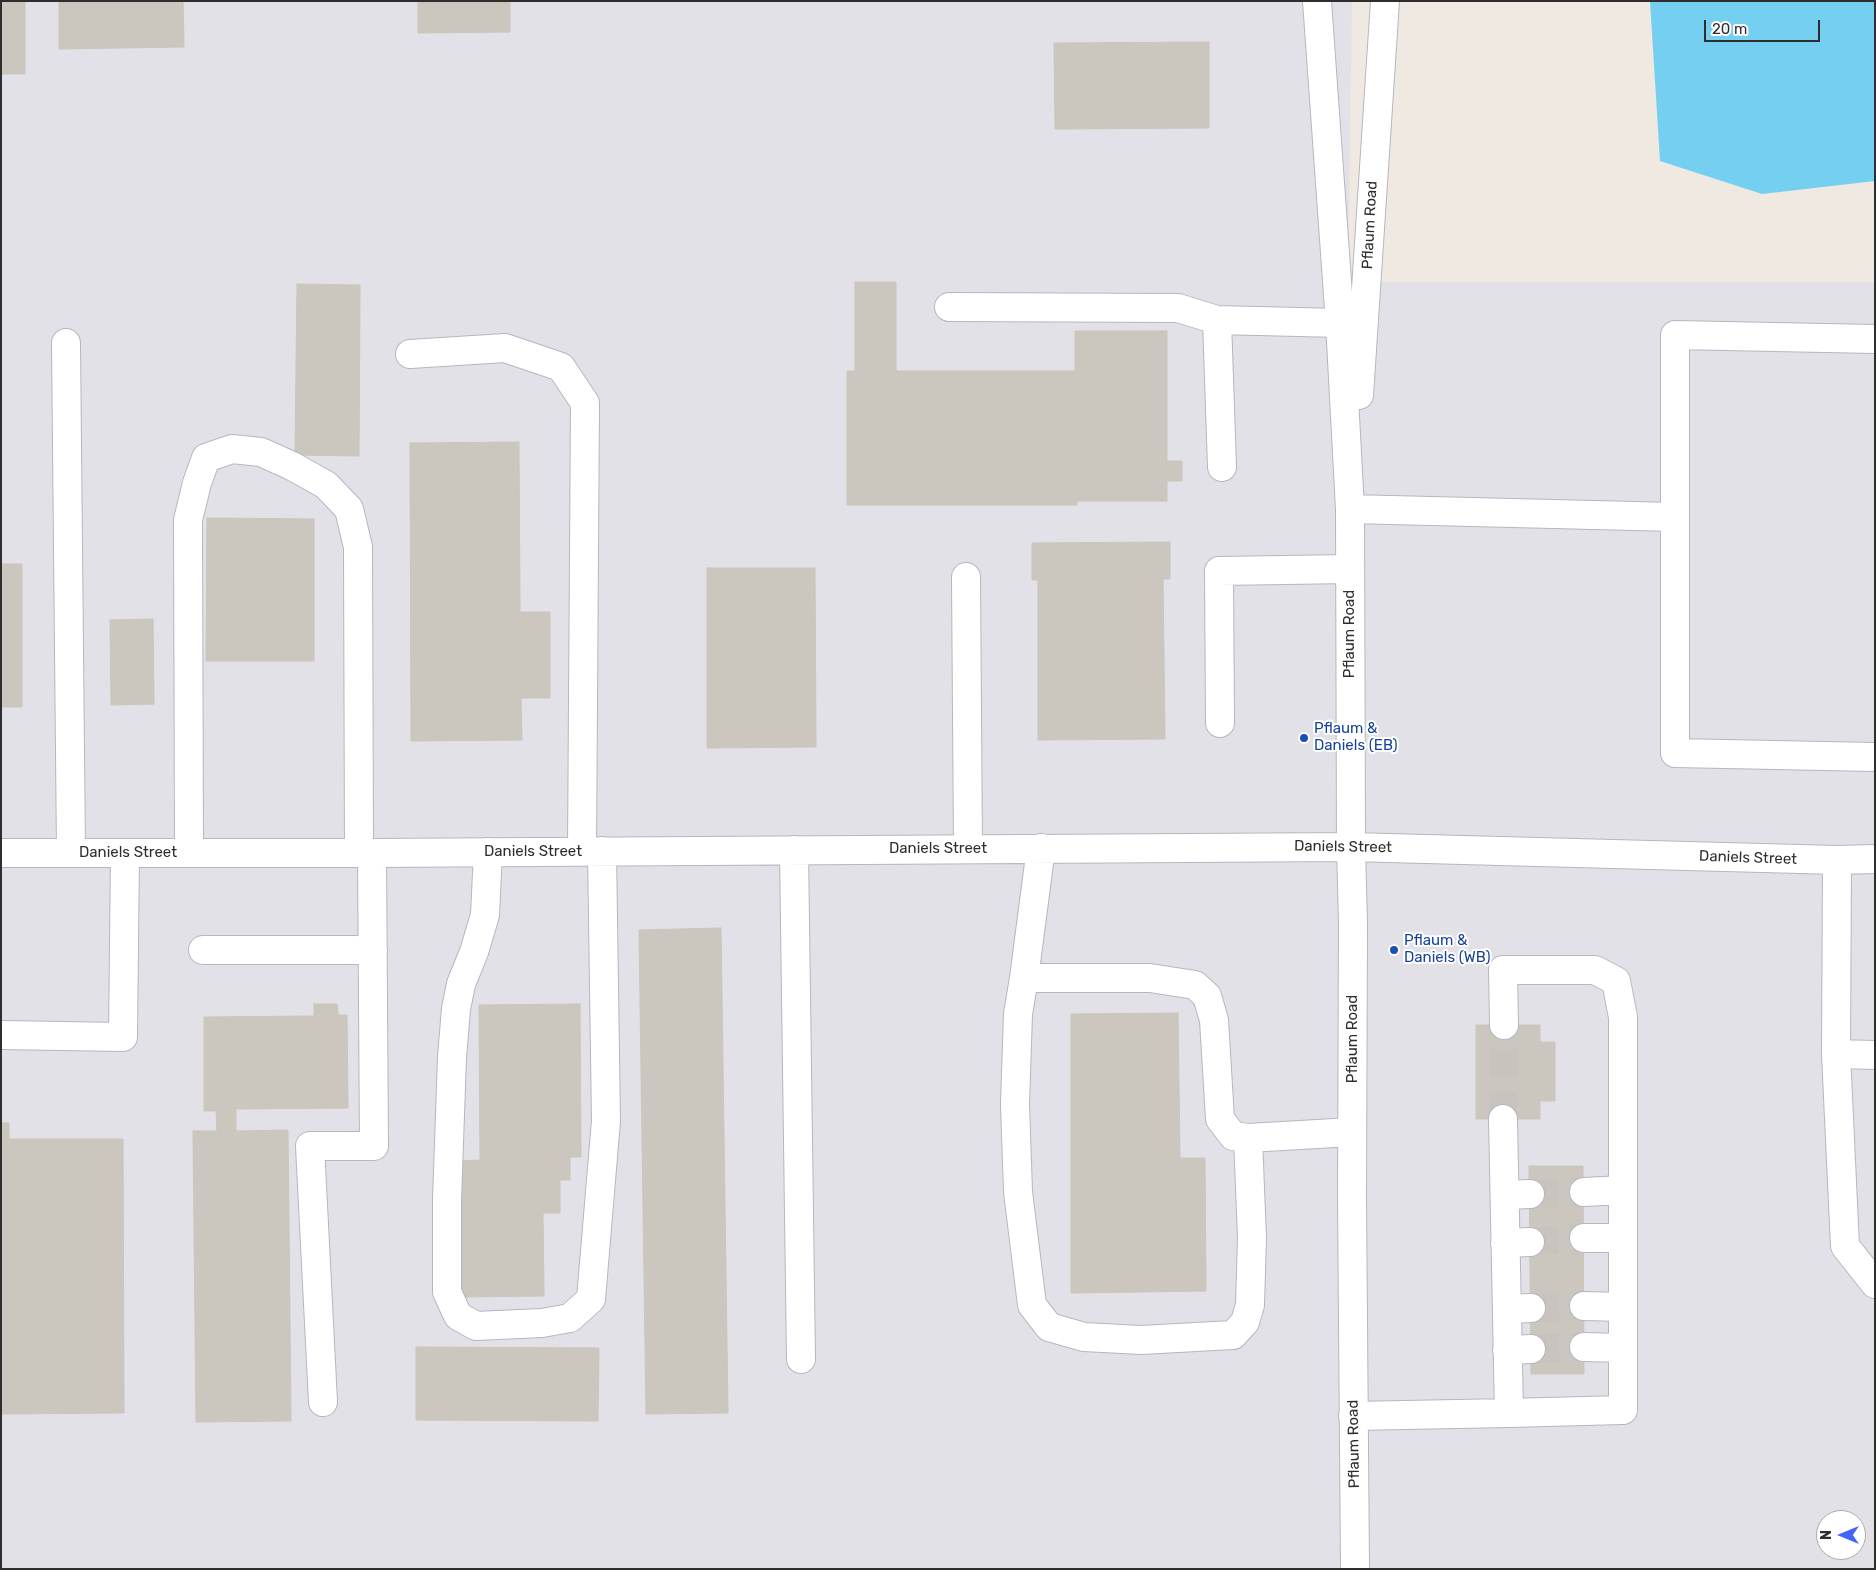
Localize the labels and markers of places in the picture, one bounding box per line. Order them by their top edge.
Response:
place label: Pflaum & Daniels (EB) [1314,720,1398,755]
marker: Pflaum & Daniels (EB) [1298,732,1310,744]
place label: Pflaum & Daniels (WB) [1404,932,1490,967]
marker: Pflaum & Daniels (WB) [1388,944,1400,956]

